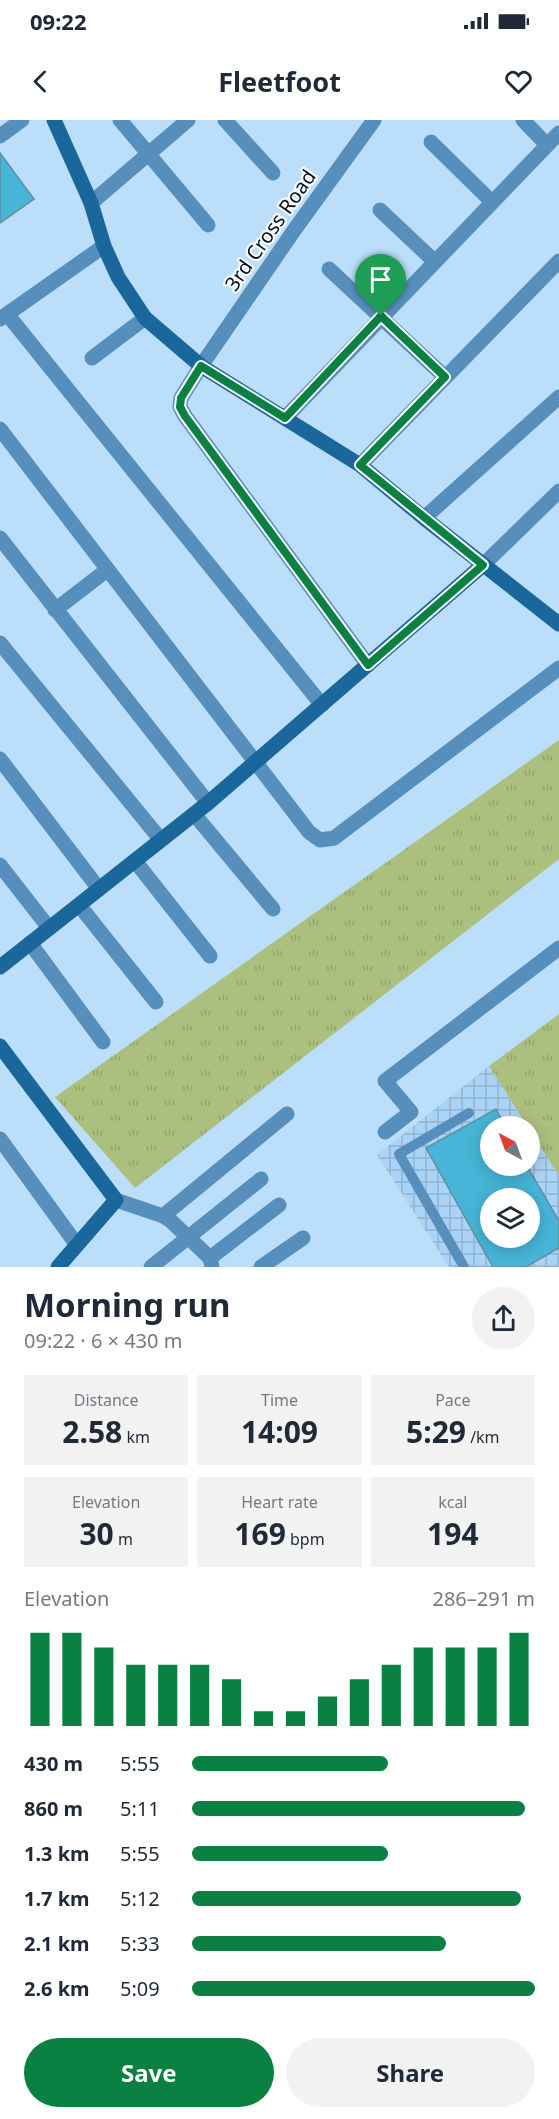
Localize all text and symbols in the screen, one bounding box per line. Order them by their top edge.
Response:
text: 09:22 [30,6,87,36]
text: Fleetfoot [218,63,341,100]
icon: back [24,65,57,98]
icon: heart [502,65,535,98]
street label: 3rd Cross Road [218,164,322,296]
pin [355,254,406,316]
icon: arrive [364,263,397,296]
north arrow [480,1116,540,1176]
map controls [480,1116,540,1248]
button: layers [480,1188,540,1248]
text: Morning run [24,1282,230,1327]
button: share [472,1287,535,1350]
text: 09:22 · 6 × 430 m [24,1327,182,1354]
text: Distance [74,1389,139,1411]
text: Time [261,1389,298,1411]
text: Pace [435,1389,471,1411]
text: 2.58 [62,1411,122,1452]
text: 14:09 [241,1411,318,1452]
text: 5:29 [406,1411,466,1452]
text: km [122,1426,150,1448]
text: /km [466,1426,500,1448]
text: Elevation [72,1491,140,1513]
text: Heart rate [241,1491,318,1513]
text: kcal [438,1491,467,1513]
text: 30 [79,1513,114,1554]
text: 169 [234,1513,286,1554]
text: 194 [427,1513,479,1554]
text: m [114,1528,133,1550]
text: bpm [286,1528,325,1550]
text: Elevation [24,1585,109,1612]
text: 286–291 m [432,1585,535,1612]
text: 430 m [24,1750,83,1777]
text: 5:55 [120,1750,160,1777]
text: 860 m [24,1795,83,1822]
text: 5:11 [120,1795,160,1822]
text: 1.3 km [24,1840,90,1867]
text: 5:55 [120,1840,160,1867]
text: 1.7 km [24,1885,90,1912]
text: 5:12 [120,1885,160,1912]
text: 2.1 km [24,1930,90,1957]
text: 5:33 [120,1930,160,1957]
text: 2.6 km [24,1975,90,2002]
text: 5:09 [120,1975,160,2002]
button: Save [24,2038,274,2107]
button: Share [286,2038,535,2107]

